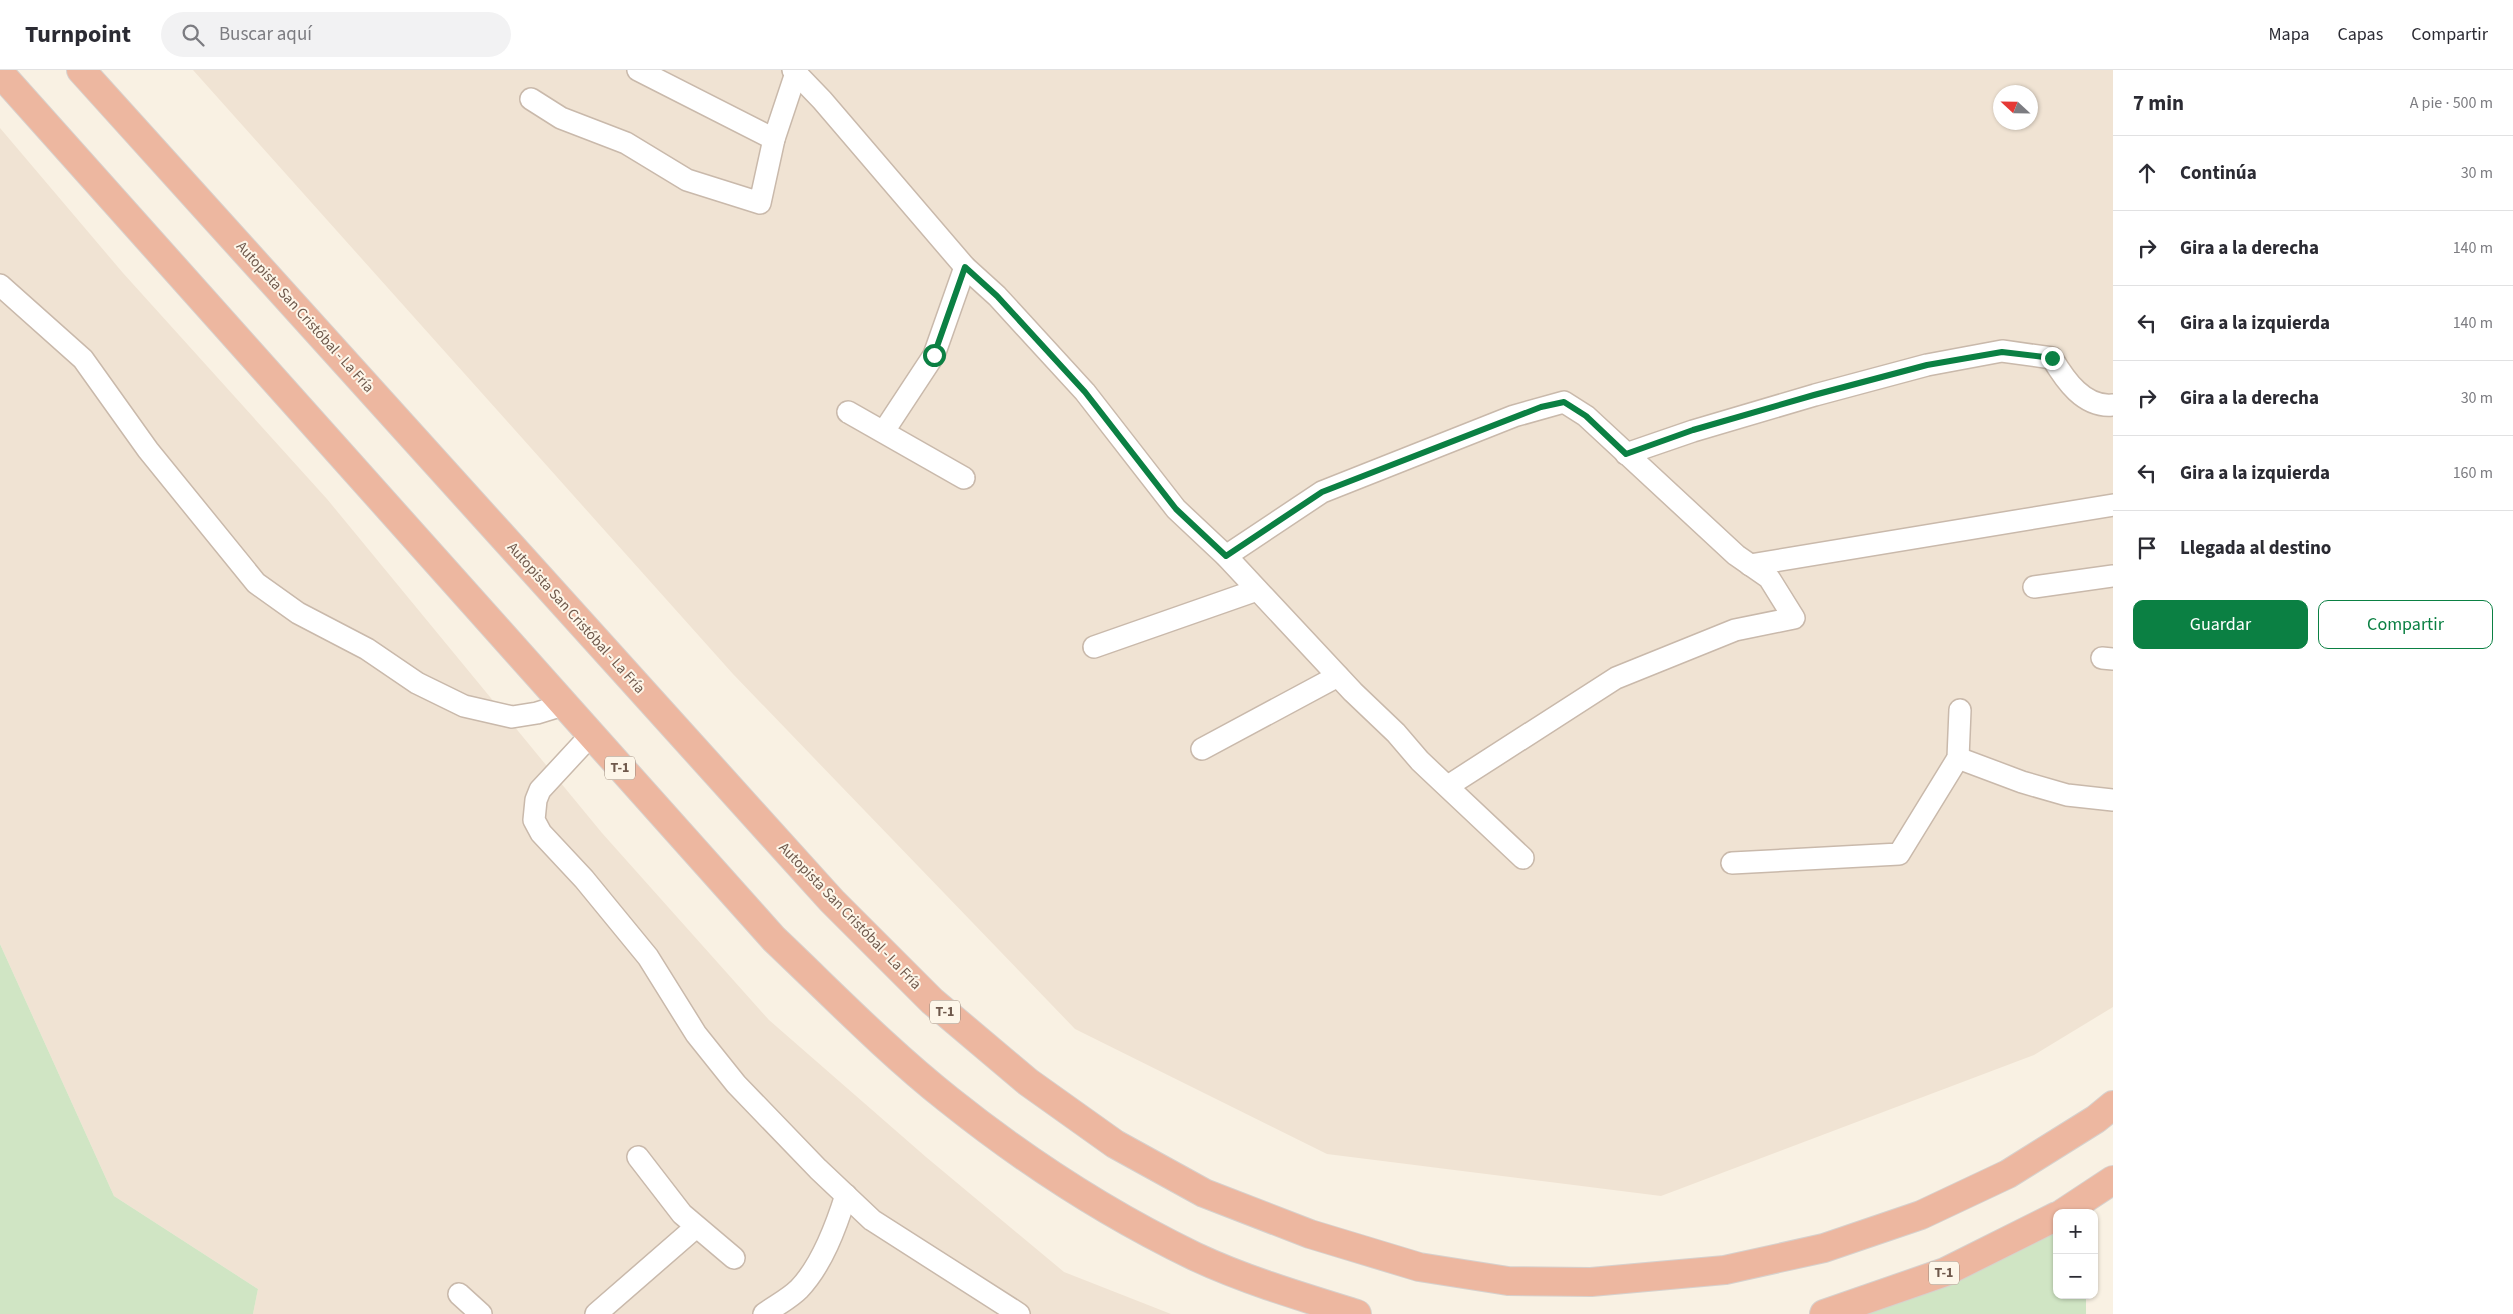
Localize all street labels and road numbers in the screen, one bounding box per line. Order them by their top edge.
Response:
street label: Autopista San Cristóbal - La Fría [231,237,379,397]
street label: Autopista San Cristóbal - La Fría [502,538,650,698]
road number: T-1 [605,756,635,780]
street label: Autopista San Cristóbal - La Fría [774,838,926,994]
road number: T-1 [930,1000,960,1024]
road number: T-1 [1929,1262,1959,1284]

